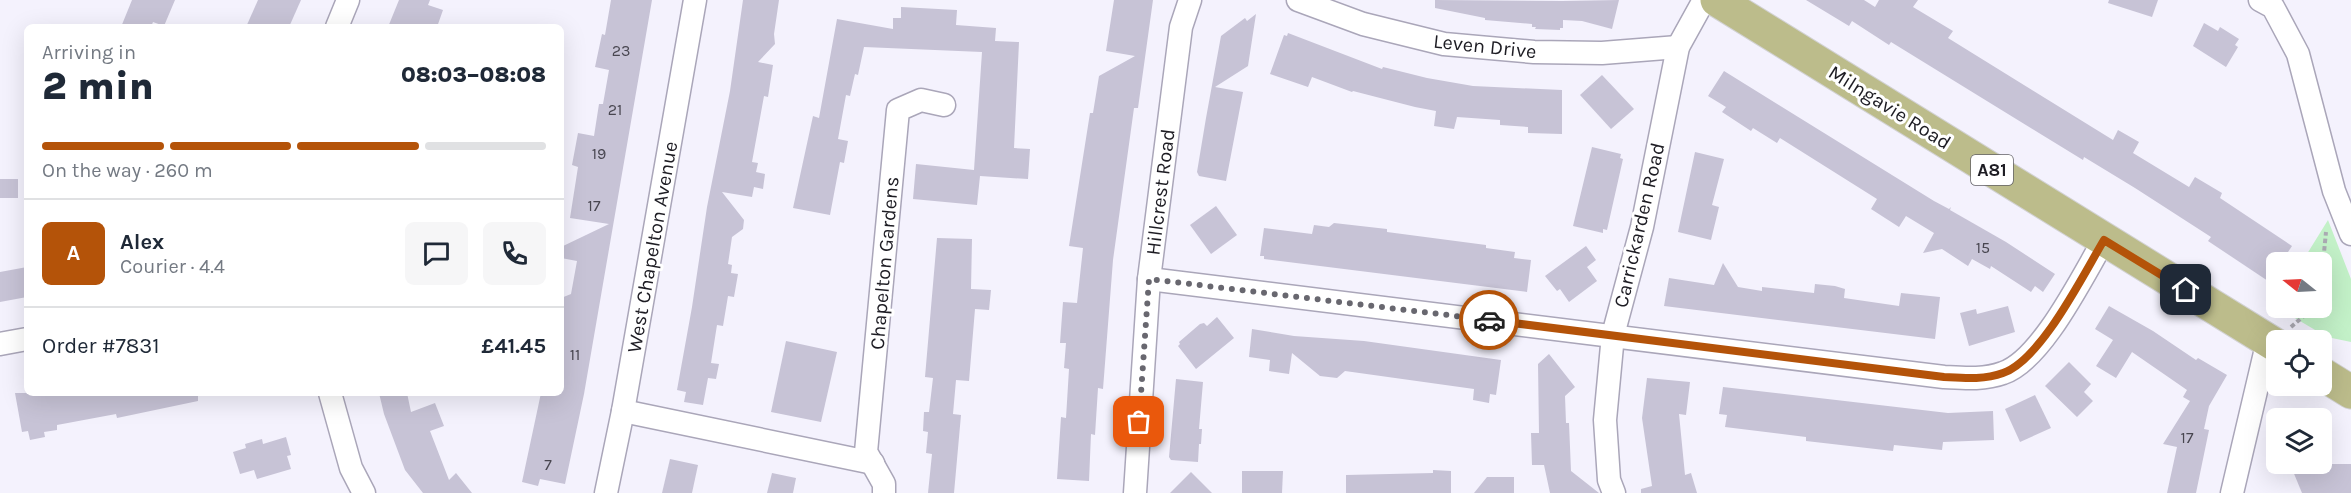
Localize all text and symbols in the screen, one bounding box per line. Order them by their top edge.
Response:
street label: Leven Drive [1432,30,1538,63]
text: Arriving in [42,41,136,64]
house number: 23 [612,41,630,60]
street label: Milngavie Road [1824,61,1955,154]
text: 08:03–08:08 [401,62,546,88]
text: 2 min [42,63,154,109]
house number: 21 [608,100,622,119]
street label: Hillcrest Road [1141,128,1180,257]
street label: West Chapelton Avenue [623,140,682,355]
street label: Carrickarden Road [1609,140,1670,310]
house number: 19 [592,144,606,163]
road number: A81 [1971,155,2013,185]
text: On the way · 260 m [42,159,213,182]
street label: Chapelton Gardens [865,175,904,351]
house number: 17 [588,196,601,215]
button: chat [405,222,468,285]
button: phone [483,222,546,285]
text: Alex [120,229,164,255]
house number: 15 [1976,238,1990,257]
text: A [67,240,80,266]
north arrow [2266,252,2332,318]
map controls [2266,252,2332,474]
text: Courier · 4.4 [120,255,225,278]
pin [2160,264,2211,315]
icon: home [2169,273,2202,306]
courier [1459,290,1519,350]
icon: car [1473,304,1506,337]
button: locate [2266,330,2332,396]
text: Order #7831 [42,333,160,359]
text: £41.45 [481,333,546,359]
house number: 11 [570,345,580,364]
pin [1113,396,1164,447]
icon: bag [1122,405,1155,438]
button: layers [2266,408,2332,474]
house number: 17 [2181,428,2194,447]
house number: 7 [544,455,552,474]

